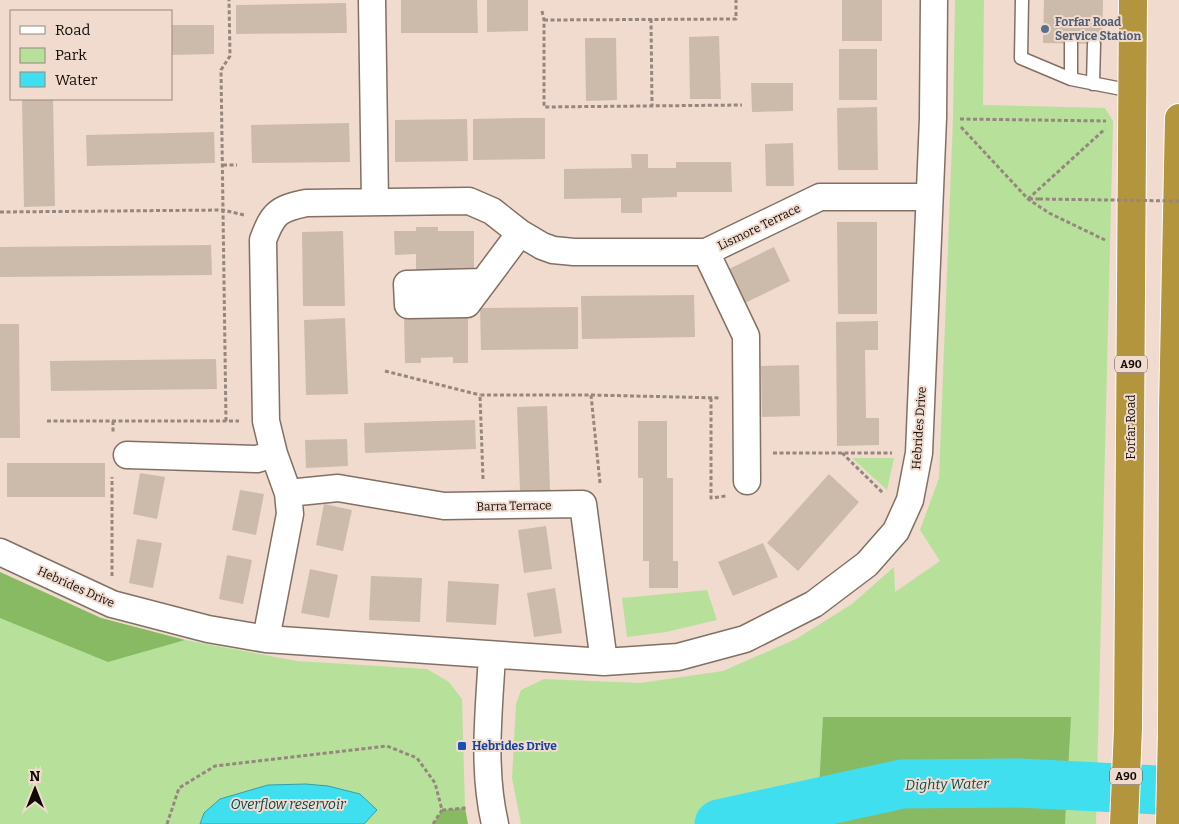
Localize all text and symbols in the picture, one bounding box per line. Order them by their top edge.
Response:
legend [10,10,172,100]
place label: Forfar Road Service Station [1055,15,1142,43]
text: Road [55,21,90,39]
marker: Forfar Road Service Station [1039,23,1051,35]
text: Park [55,46,87,64]
text: Water [55,71,98,89]
street label: Lismore Terrace [715,201,803,253]
road number: A90 [1115,356,1147,372]
street label: Hebrides Drive [909,386,929,470]
street label: Forfar Road [1124,395,1138,459]
street label: Barra Terrace [476,498,552,514]
street label: Hebrides Drive [35,564,117,610]
place label: Hebrides Drive [472,739,557,753]
marker: Hebrides Drive [456,740,468,752]
north arrow [10,764,60,814]
text: N [30,768,41,785]
road number: A90 [1110,768,1142,784]
water label: Dighty Water [905,775,990,794]
water label: Overflow reservoir [230,796,347,813]

